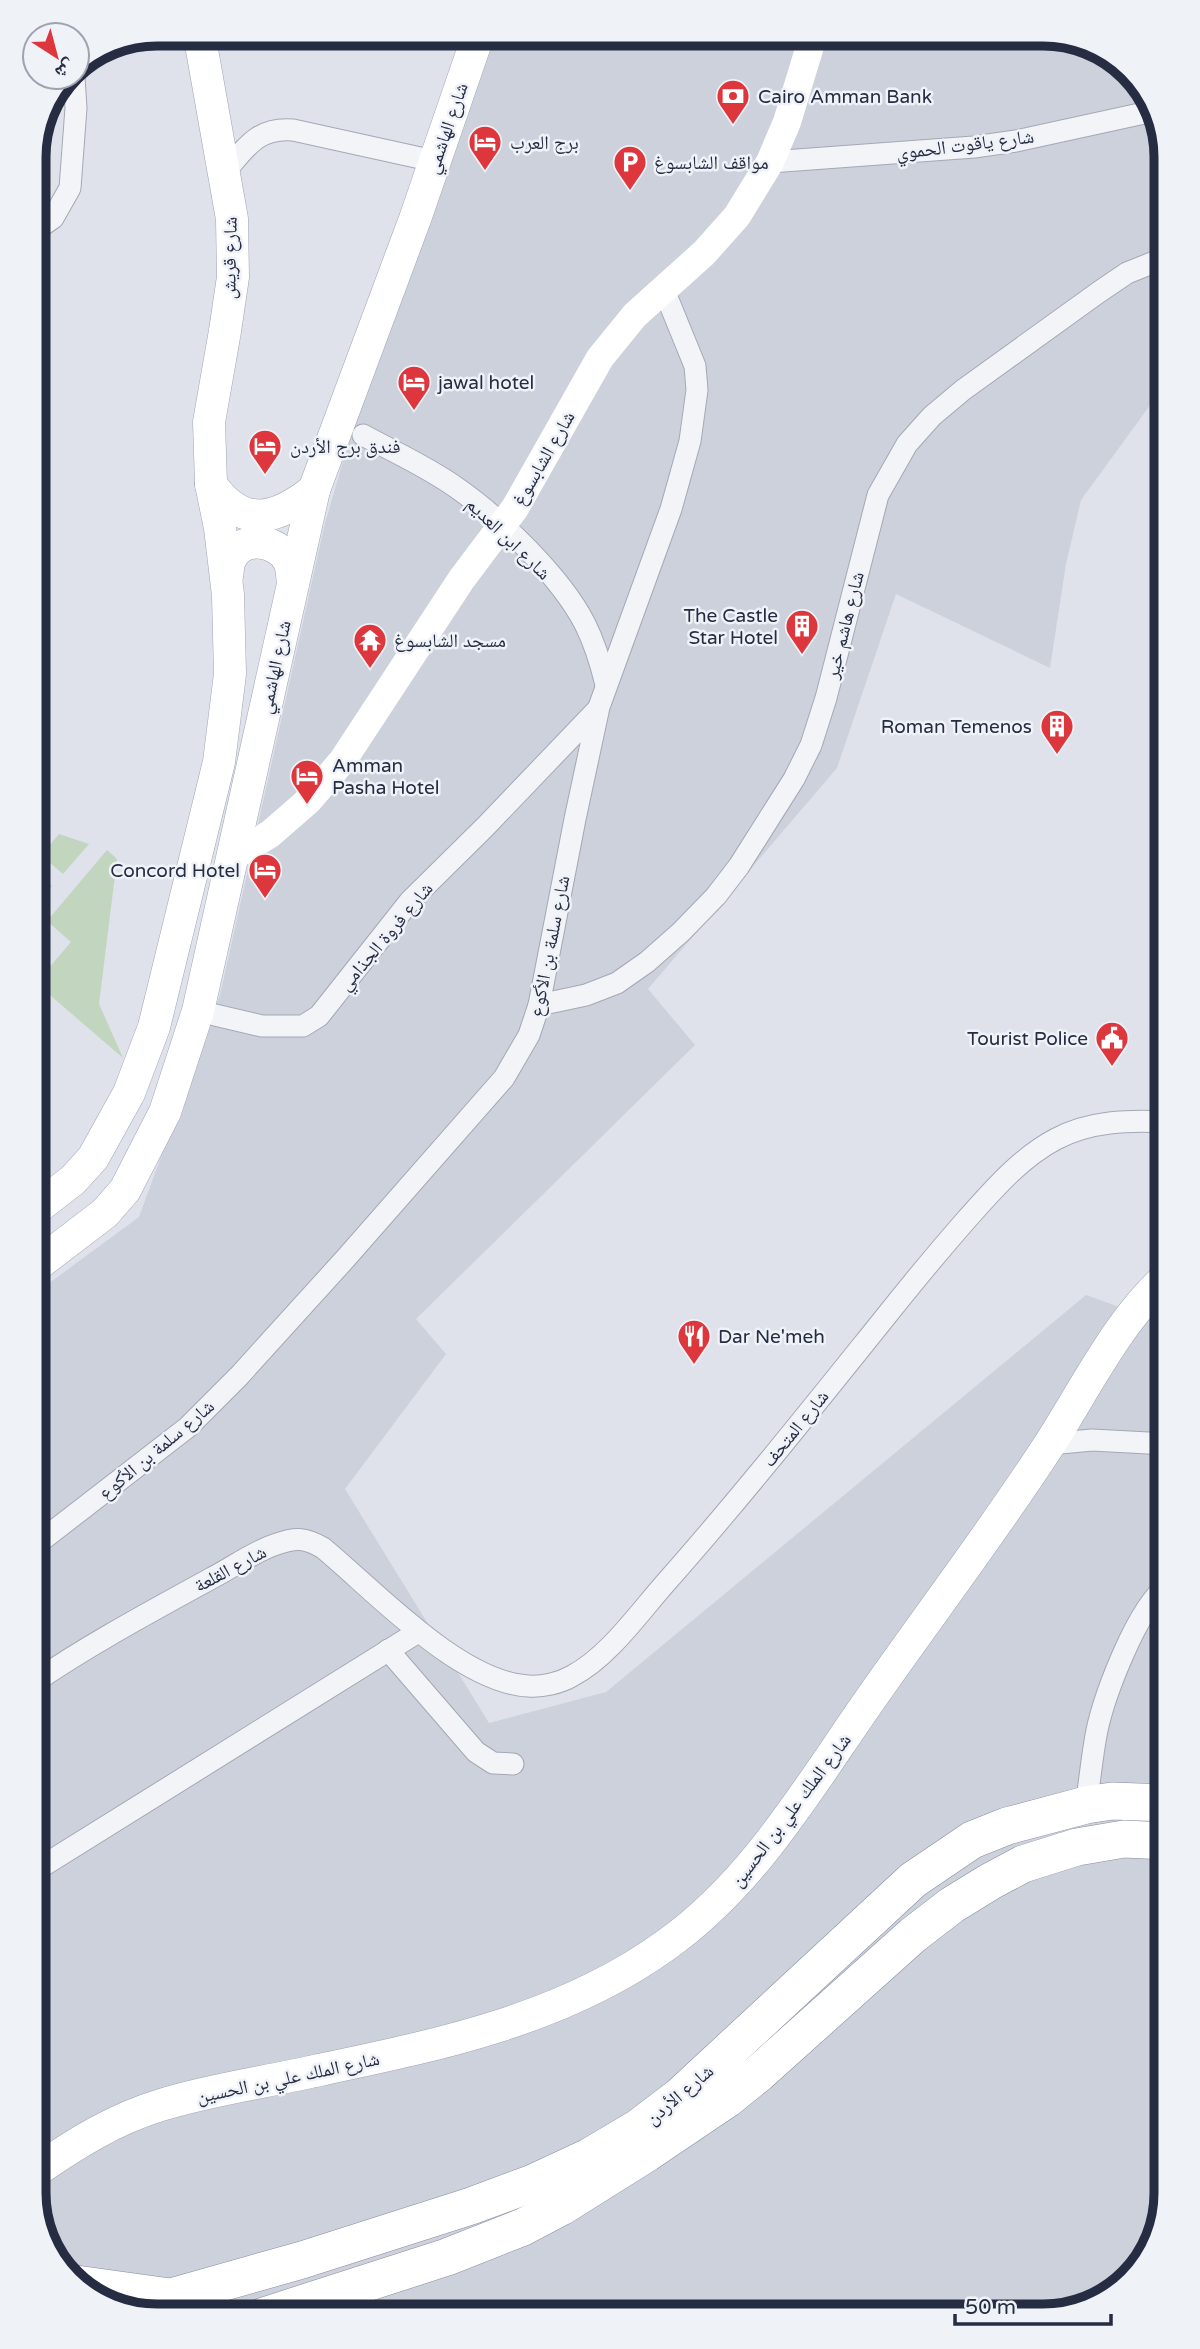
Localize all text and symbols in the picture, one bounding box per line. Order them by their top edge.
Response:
north arrow [21,21,91,91]
text: ش [51,54,80,84]
bank icon: Cairo Amman Bank [714,77,752,126]
street label: شارع الهاشمي [421,80,476,178]
place label: Cairo Amman Bank [758,86,932,108]
hotel icon: برج العرب [466,123,504,172]
street label: شارع ياقوت الحموي [895,126,1036,168]
place label: برج العرب [510,132,579,154]
parking icon: مواقف الشابسوغ [611,143,649,192]
place label: مواقف الشابسوغ [654,152,769,174]
street label: شارع قريش [218,217,242,299]
hotel icon: jawal hotel [395,363,433,412]
place label: jawal hotel [437,372,534,394]
street label: شارع الشابسوغ [508,407,580,510]
hotel icon: فندق برج الأردن [246,427,284,476]
place label: فندق برج الأردن [290,436,400,458]
street label: شارع ابن العديم [461,493,555,585]
street label: شارع هاشم خير [821,569,870,682]
place label: The Castle Star Hotel [684,605,778,649]
building icon: The Castle Star Hotel [783,607,821,656]
street label: شارع الهاشمي [254,618,299,717]
temple icon: مسجد الشابسوغ [351,621,389,670]
place label: مسجد الشابسوغ [394,630,506,652]
building icon: Roman Temenos [1038,707,1076,756]
place label: Roman Temenos [881,716,1032,738]
place label: Amman Pasha Hotel [332,755,439,799]
hotel icon: Amman Pasha Hotel [288,757,326,806]
hotel icon: Concord Hotel [246,851,284,900]
place label: Concord Hotel [110,860,240,882]
street label: شارع سلمة بن الأكوع [525,874,574,1019]
street label: شارع فروة الجذامي [334,878,440,998]
public building icon: Tourist Police [1093,1019,1131,1068]
place label: Tourist Police [967,1028,1088,1050]
restaurant icon: Dar Ne'meh [675,1317,713,1366]
place label: Dar Ne'meh [718,1326,825,1348]
street label: شارع المتحف [758,1386,833,1471]
street label: شارع سلمة بن الأكوع [95,1395,219,1504]
street label: شارع القلعة [191,1541,270,1597]
street label: شارع الملك علي بن الحسين [726,1730,859,1894]
street label: شارع الملك علي بن الحسين [195,2048,382,2112]
street label: شارع الأردن [641,2060,718,2129]
scale bar [955,2282,1111,2326]
text: 50 m [965,2295,1016,2320]

